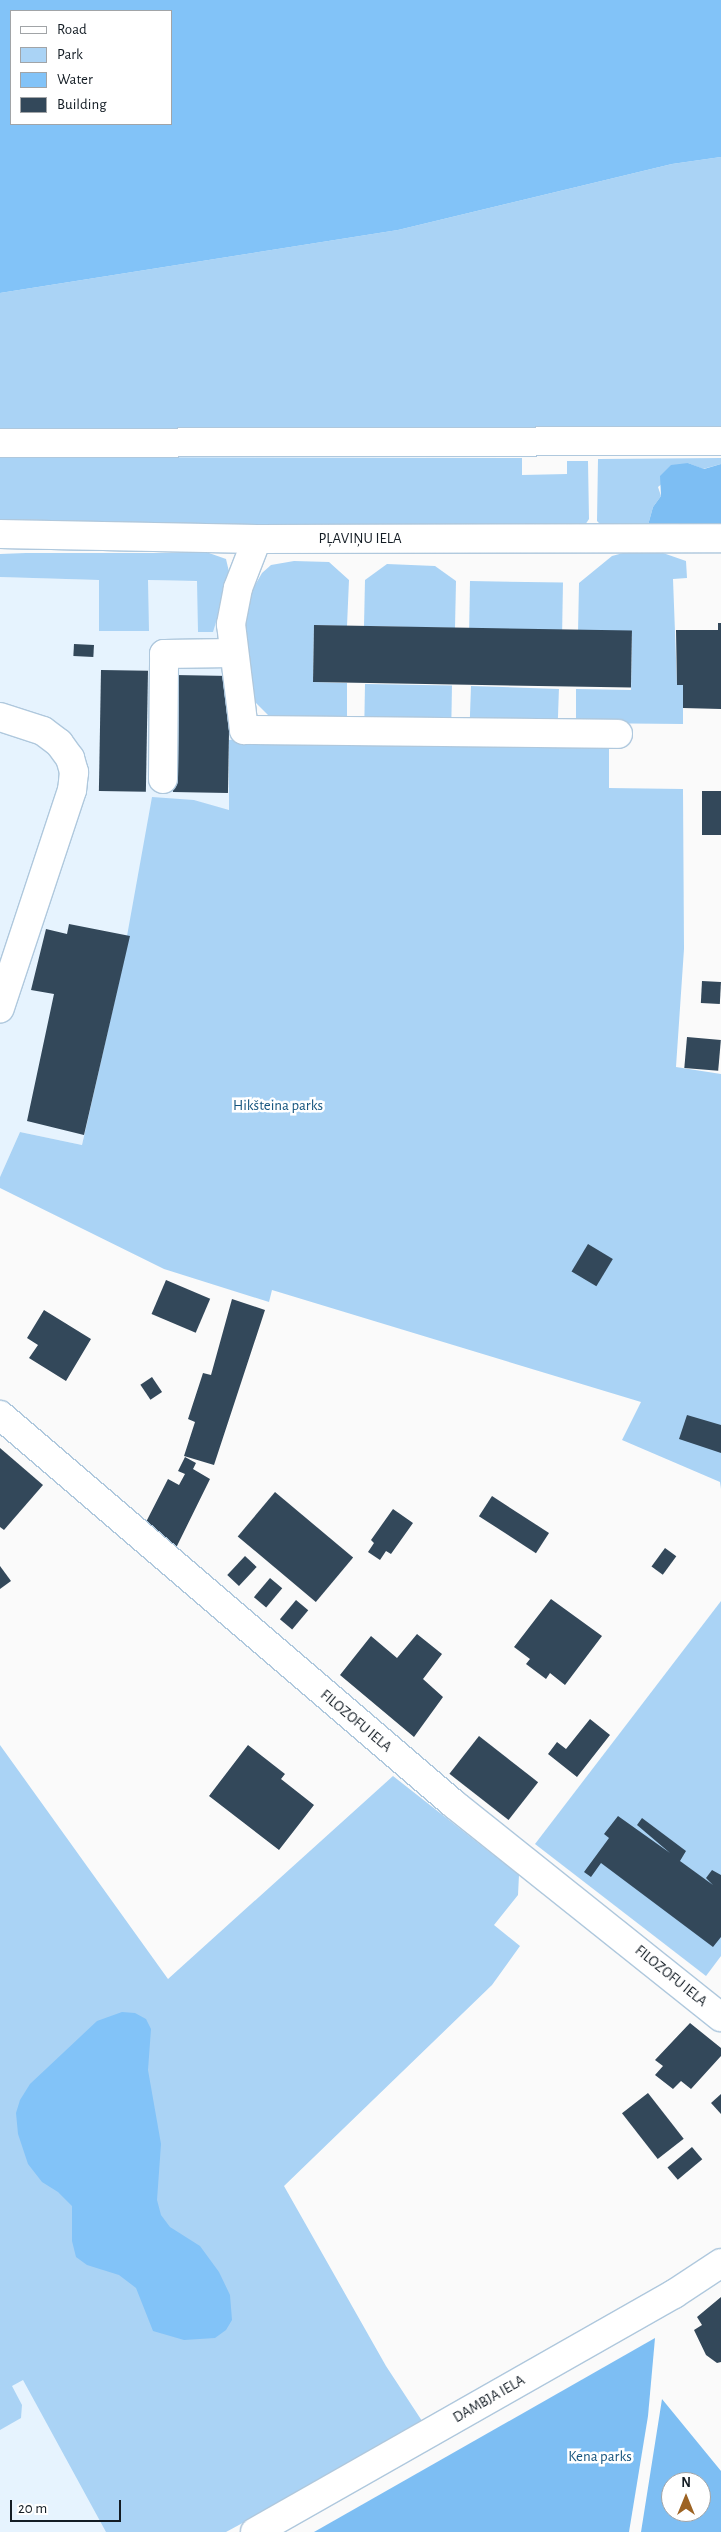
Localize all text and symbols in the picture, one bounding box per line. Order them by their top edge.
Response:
legend [10,10,172,125]
text: Road [57,22,87,37]
text: Park [57,47,83,62]
text: Water [57,72,93,87]
text: Building [57,97,107,112]
street label: PĻAVIŅU IELA [318,530,402,548]
park label: Hikšteina parks [233,1097,323,1115]
street label: FILOZOFU IELA [317,1686,395,1756]
street label: FILOZOFU IELA [631,1941,711,2011]
street label: DAMBJA IELA [450,2371,528,2427]
park label: Kena parks [568,2448,632,2466]
north arrow [661,2472,711,2522]
text: N [681,2476,691,2490]
scale bar [12,2490,124,2522]
text: 20 m [18,2501,47,2516]

